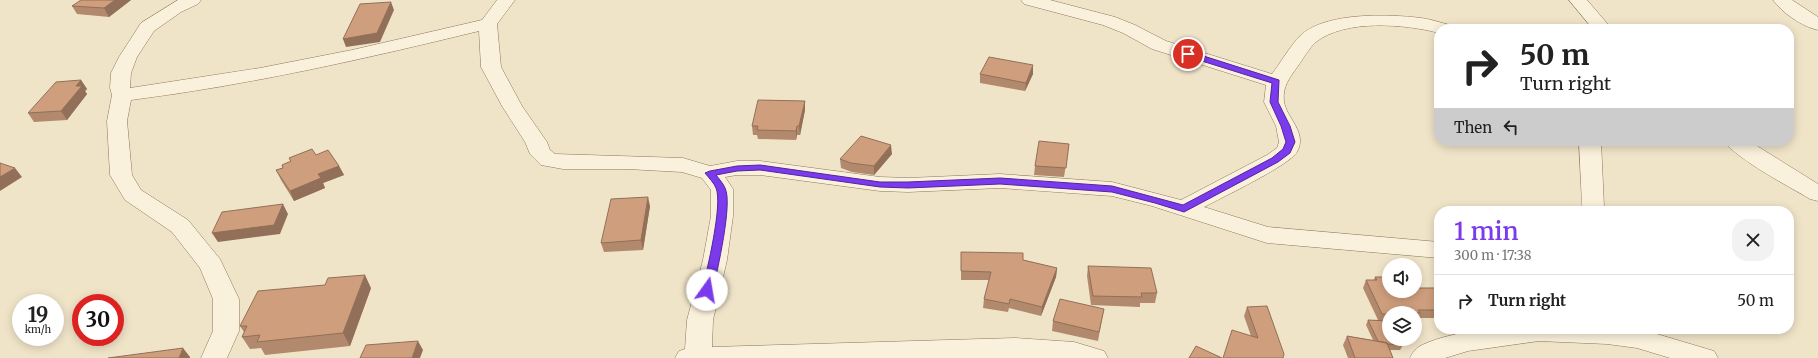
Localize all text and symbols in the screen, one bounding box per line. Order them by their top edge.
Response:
pin [1171,37,1205,71]
text: 50 m [1520,37,1589,73]
icon: right [1454,40,1506,92]
icon: arrive [1177,43,1199,65]
text: Turn right [1520,72,1611,95]
icon: left [1500,116,1522,138]
text: Then [1454,118,1492,137]
text: 1 min [1454,216,1519,247]
button: close [1732,219,1774,261]
text: 300 m · 17:38 [1454,247,1532,264]
map controls [1382,258,1422,346]
button: sound [1382,258,1422,298]
position arrow [686,269,728,311]
icon: right [1454,290,1476,312]
text: Turn right [1488,291,1566,310]
text: 50 m [1737,291,1774,310]
speed limit sign: 30 [72,294,124,346]
text: 19 [28,302,48,327]
button: layers [1382,306,1422,346]
text: km/h [25,323,51,336]

